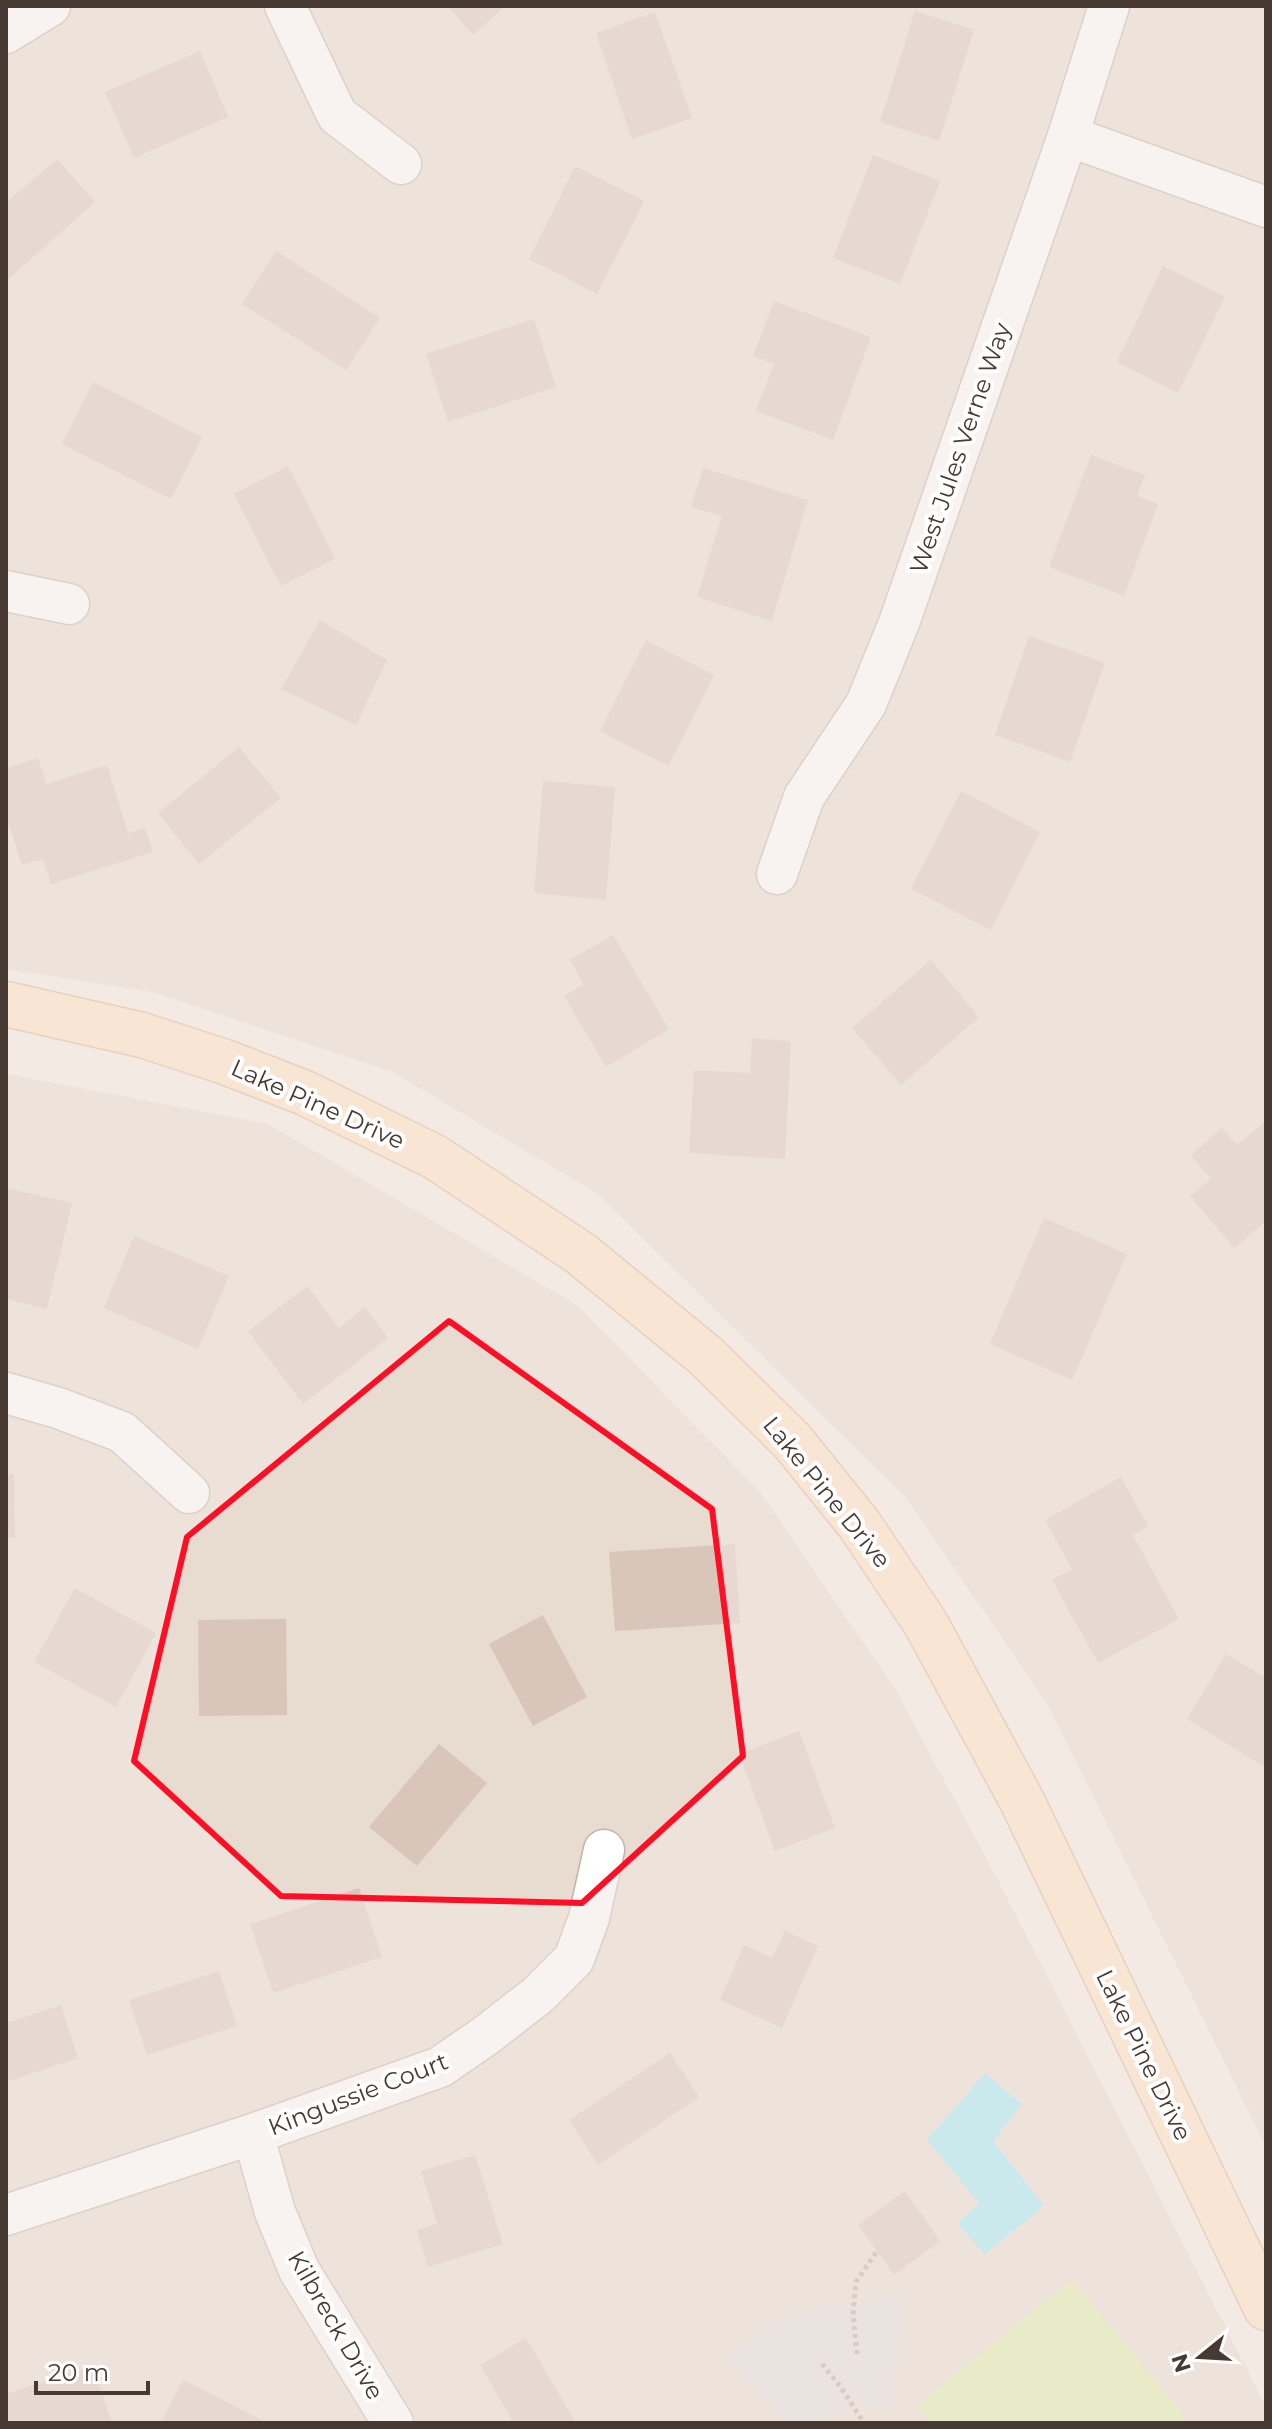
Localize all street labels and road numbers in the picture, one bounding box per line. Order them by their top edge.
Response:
street label: West Jules Verne Way [903,319,1017,577]
street label: Lake Pine Drive [227,1053,409,1155]
street label: Lake Pine Drive [757,1410,897,1574]
street label: Lake Pine Drive [1090,1965,1198,2145]
street label: Kingussie Court [264,2046,452,2142]
street label: Kilbreck Drive [282,2245,390,2405]

